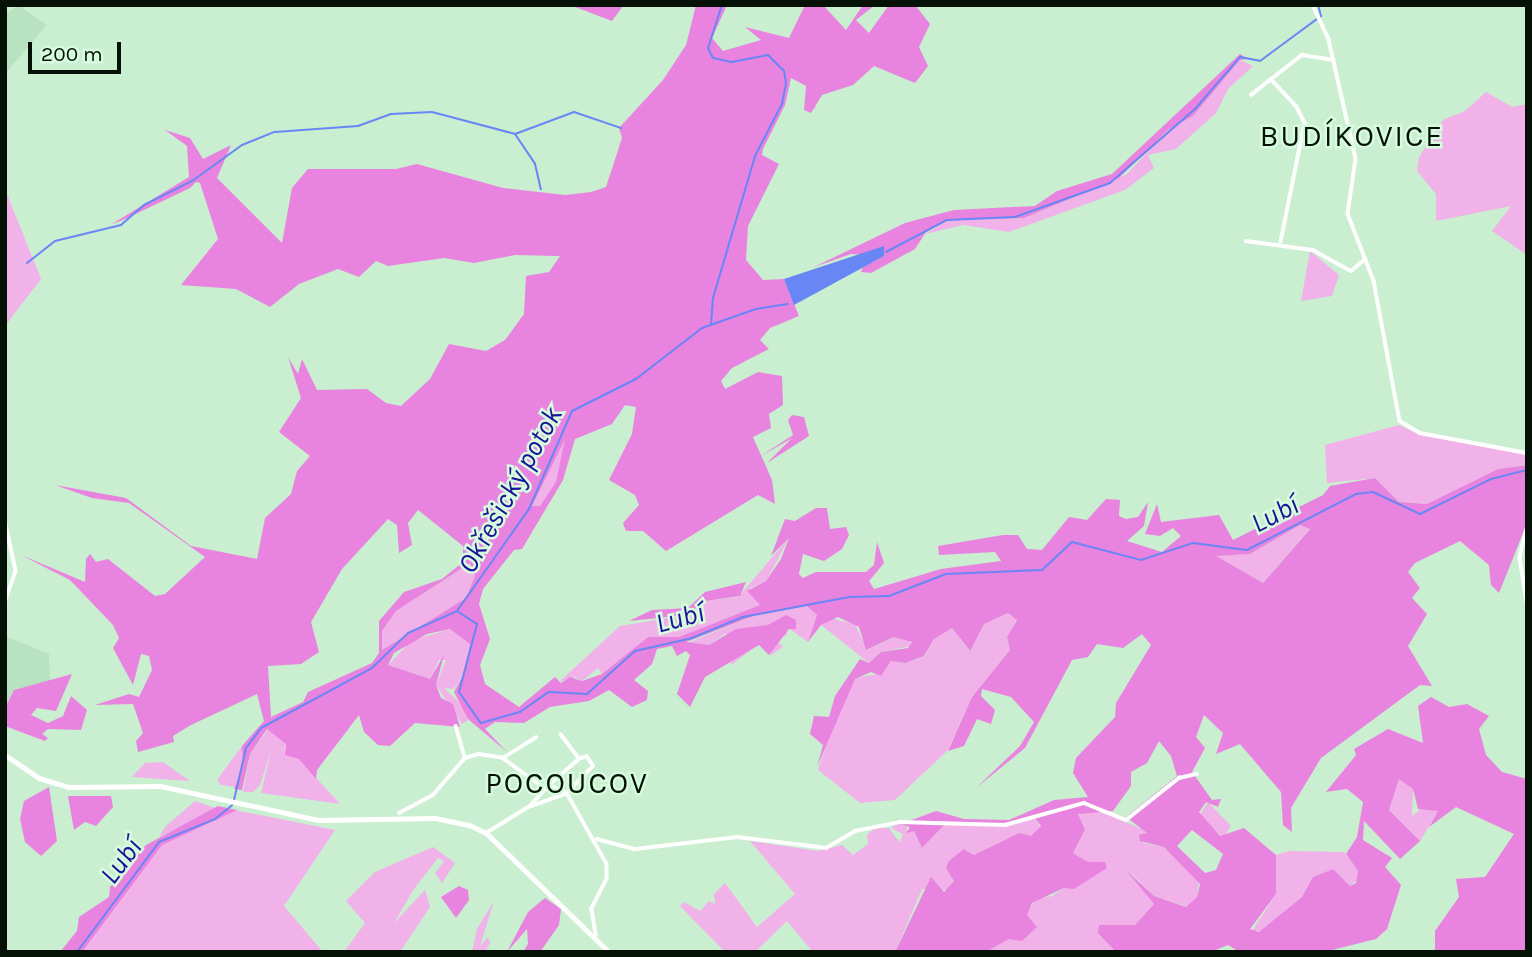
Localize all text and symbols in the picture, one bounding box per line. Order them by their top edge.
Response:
scale bar [32,28,124,72]
text: 200 m [41,42,103,66]
district label: BUDÍKOVICE [1261,118,1443,154]
water label: Okřešický potok [450,401,570,579]
water label: Lubí [1245,488,1305,540]
water label: Lubí [652,595,708,641]
district label: POCOUCOV [486,765,648,801]
water label: Lubí [93,831,149,891]

